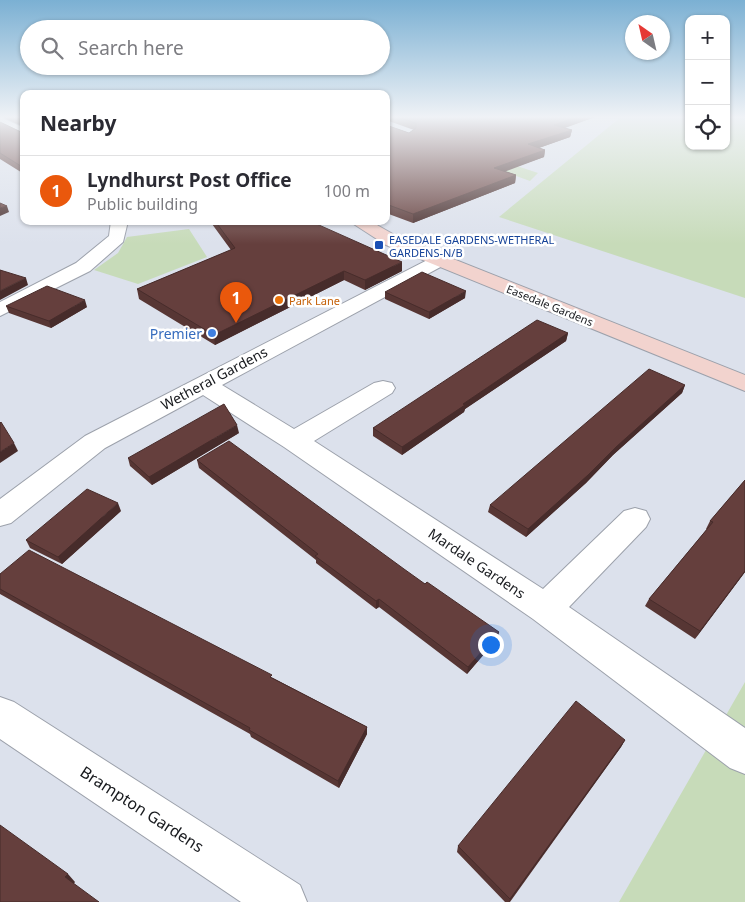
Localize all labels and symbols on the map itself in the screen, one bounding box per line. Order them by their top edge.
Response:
north arrow [625,15,670,60]
place label: EASEDALE GARDENS-WETHERAL GARDENS-N/B [389,232,554,260]
marker: EASEDALE GARDENS-WETHERAL GARDENS-N/B [373,239,385,251]
street label: Easedale Gardens [504,281,596,329]
pin: 1 [220,282,252,323]
place label: Park Lane [289,293,340,308]
marker: Park Lane [273,294,285,306]
place label: Premier [150,324,202,343]
marker: Premier [206,327,218,339]
street label: Wetheral Gardens [157,342,271,414]
street label: Mardale Gardens [425,524,529,603]
your location [478,632,504,658]
street label: Brampton Gardens [76,761,208,857]

